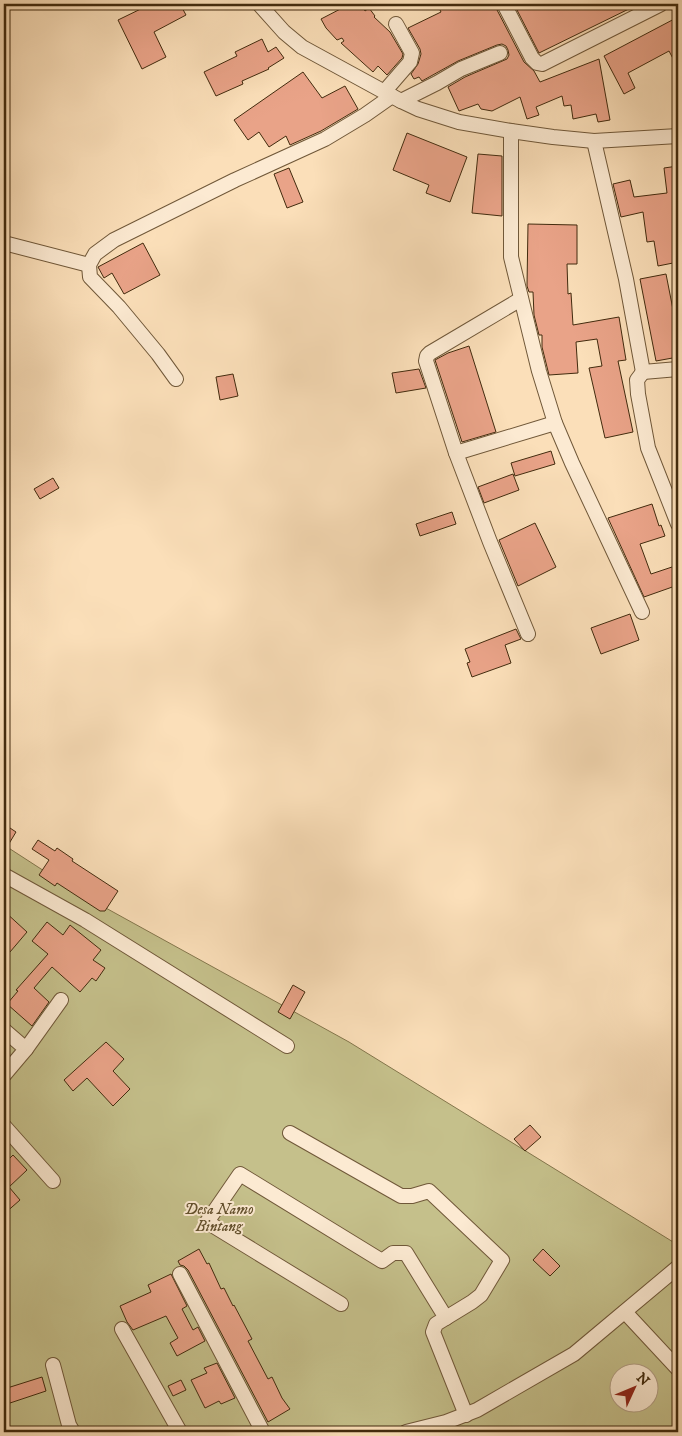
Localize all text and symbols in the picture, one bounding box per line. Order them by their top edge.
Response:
park label: Desa Namo Bintang [184,1200,254,1236]
north arrow [610,1364,660,1414]
text: N [632,1369,653,1390]

